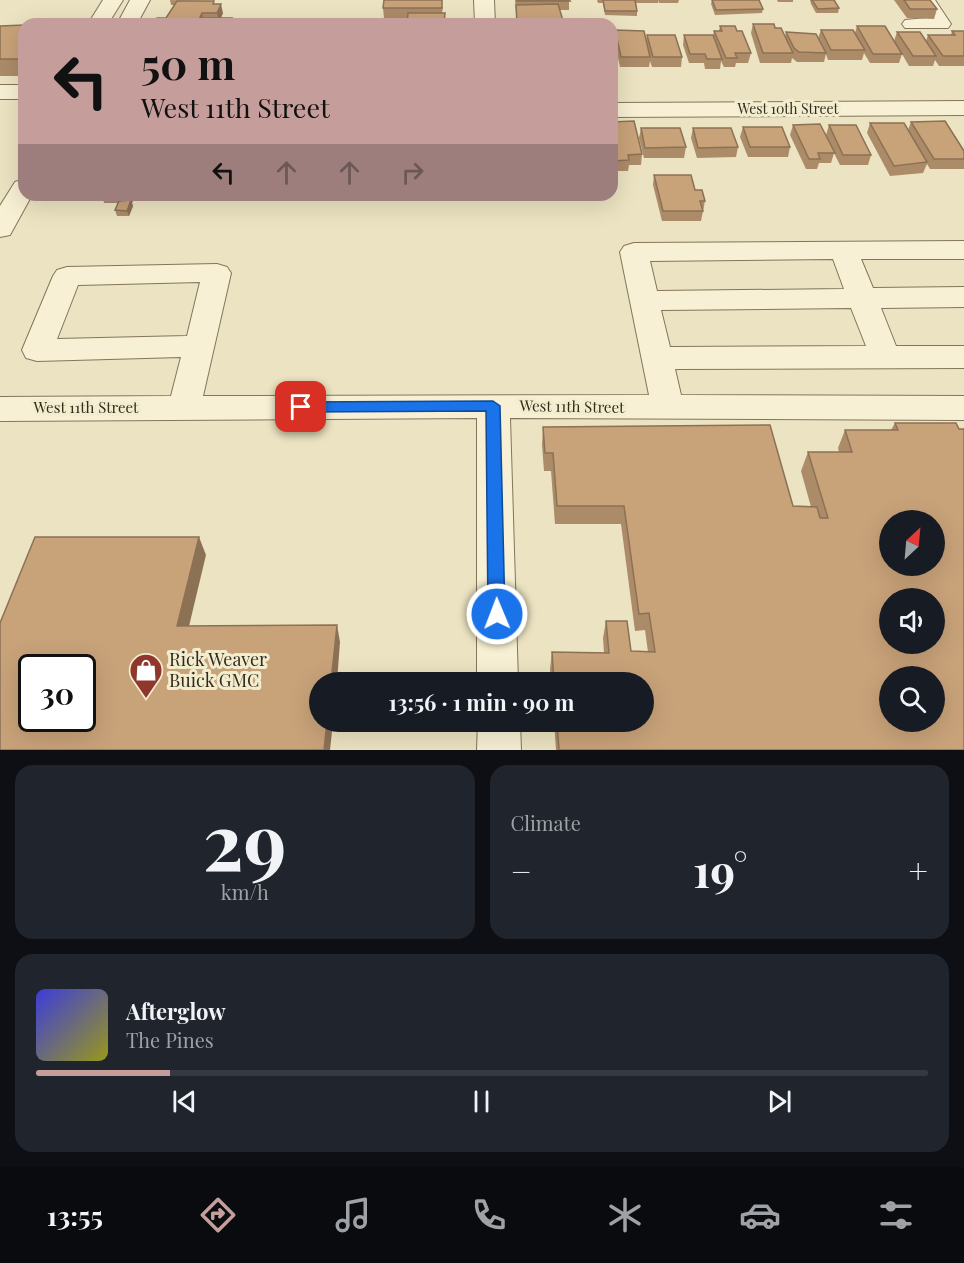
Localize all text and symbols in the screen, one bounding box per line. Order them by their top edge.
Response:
text: 50 m [141,35,235,91]
icon: left [42,42,120,120]
text: West 11th Street [141,89,330,125]
street label: West 10th Street [736,99,840,118]
icon: left [207,156,240,189]
icon: ahead [270,156,303,189]
icon: ahead [333,156,366,189]
icon: right [396,156,429,189]
pin [275,381,326,432]
icon: arrive [284,390,317,423]
street label: West 11th Street [518,395,625,417]
street label: West 11th Street [33,397,139,417]
north arrow [879,510,945,576]
map controls [879,510,945,732]
position arrow [465,582,529,646]
button: sound [879,588,945,654]
place label: Rick Weaver Buick GMC [169,647,267,692]
shop icon: Rick Weaver Buick GMC [128,652,164,699]
speed limit sign: 30 [18,654,96,732]
button: search [879,666,945,732]
text: 13:56 · 1 min · 90 m [389,687,574,717]
text: 29 [203,787,287,891]
text: Climate [511,809,581,836]
text: 19° [693,839,747,899]
text: − [511,848,532,892]
text: + [909,848,928,892]
text: km/h [221,878,269,905]
text: Afterglow [126,996,226,1026]
text: The Pines [126,1026,214,1053]
icon: previous [168,1085,201,1118]
icon: pause [465,1085,498,1118]
icon: next [763,1085,796,1118]
icon: directions [197,1194,239,1236]
icon: music [332,1194,374,1236]
icon: phone [468,1194,510,1236]
icon: climate [604,1194,646,1236]
icon: car [739,1194,781,1236]
icon: filters [875,1194,917,1236]
text: 13:55 [47,1197,103,1233]

